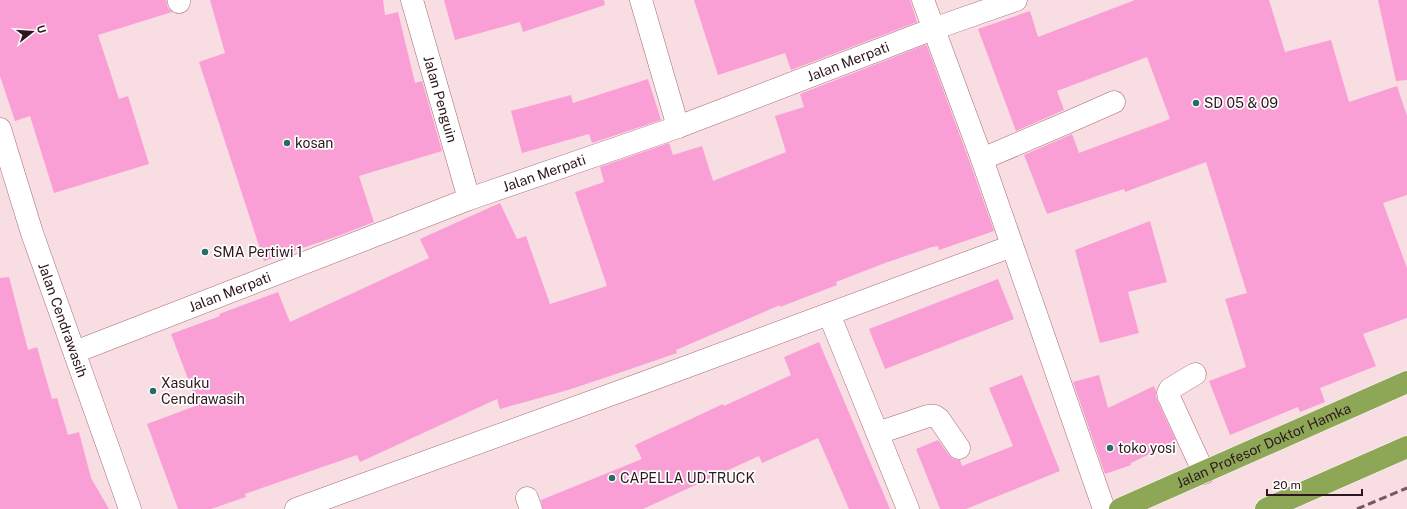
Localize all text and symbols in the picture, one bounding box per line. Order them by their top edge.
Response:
north arrow [12,12,52,52]
text: U [35,24,48,35]
street label: Jalan Merpati [805,39,892,85]
street label: Jalan Penguin [420,54,460,144]
place label: SD 05 & 09 [1204,95,1278,111]
marker: SD 05 & 09 [1191,98,1201,108]
place label: kosan [295,135,333,151]
marker: kosan [282,138,292,148]
street label: Jalan Merpati [500,151,588,195]
place label: SMA Pertiwi 1 [213,244,302,260]
marker: SMA Pertiwi 1 [200,247,210,257]
street label: Jalan Cendrawasih [35,260,91,379]
street label: Jalan Merpati [186,269,273,315]
place label: Xasuku Cendrawasih [161,375,245,407]
marker: Xasuku Cendrawasih [148,386,158,396]
street label: Jalan Profesor Doktor Hamka [1174,400,1353,491]
place label: toko yosi [1118,440,1176,456]
marker: toko yosi [1105,443,1115,453]
place label: CAPELLA UD.TRUCK [620,470,755,486]
scale bar [1267,471,1362,497]
marker: CAPELLA UD.TRUCK [607,473,617,483]
text: 20 m [1273,478,1301,492]

